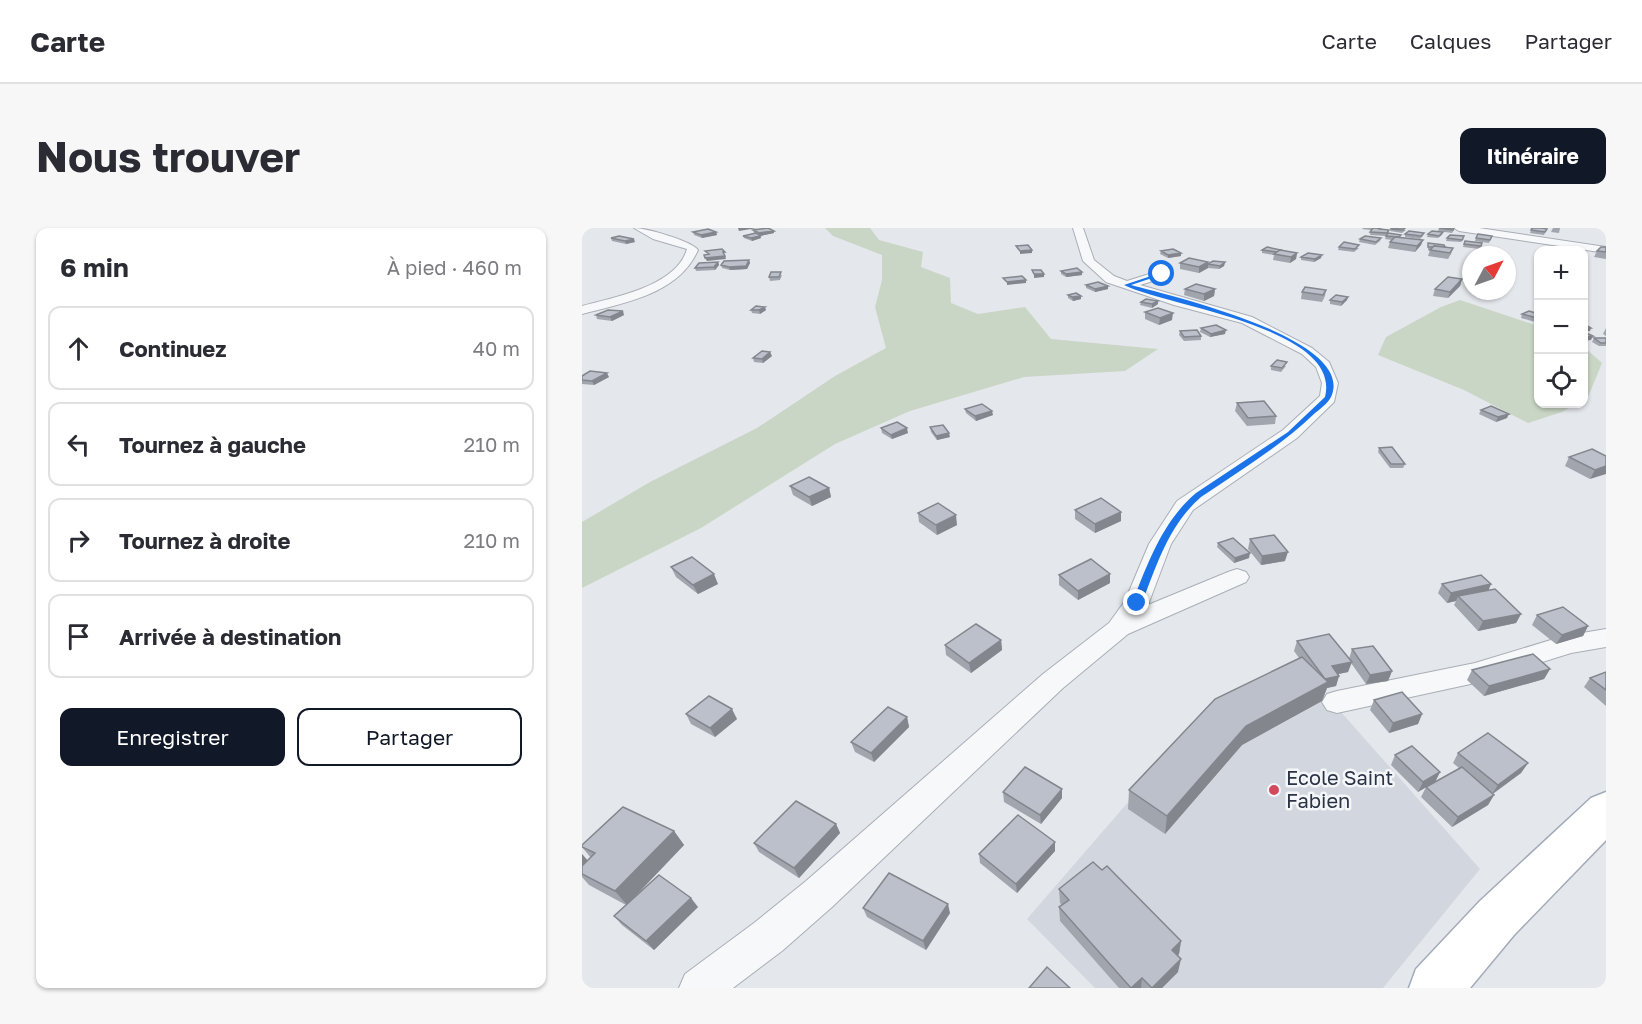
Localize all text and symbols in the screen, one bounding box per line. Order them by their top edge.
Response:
text: Carte [30,25,105,58]
text: Carte [1321,28,1377,54]
text: Calques [1410,28,1491,54]
text: Partager [1524,28,1612,54]
button: Itinéraire [1460,128,1606,184]
text: Nous trouver [36,131,300,181]
north arrow [1462,246,1516,300]
map controls [1534,246,1588,408]
button: + [1534,246,1588,300]
text: 6 min [60,252,129,283]
text: À pied · 460 m [387,255,522,279]
route start [1148,260,1174,286]
button: − [1534,300,1588,354]
icon: ahead [62,332,95,365]
text: Continuez [119,335,226,362]
text: 40 m [473,336,520,360]
button: locate [1534,354,1588,408]
icon: left [62,428,95,461]
text: Tournez à gauche [119,431,306,458]
text: 210 m [464,432,520,456]
icon: right [62,524,95,557]
text: Tournez à droite [119,527,290,554]
text: 210 m [464,528,520,552]
route end [1123,589,1149,615]
icon: arrive [62,620,95,653]
text: Arrivée à destination [119,623,341,650]
button: Enregistrer [60,708,285,766]
button: Partager [297,708,522,766]
place label: Ecole Saint Fabien [1286,765,1393,812]
marker: Ecole Saint Fabien [1267,783,1281,797]

